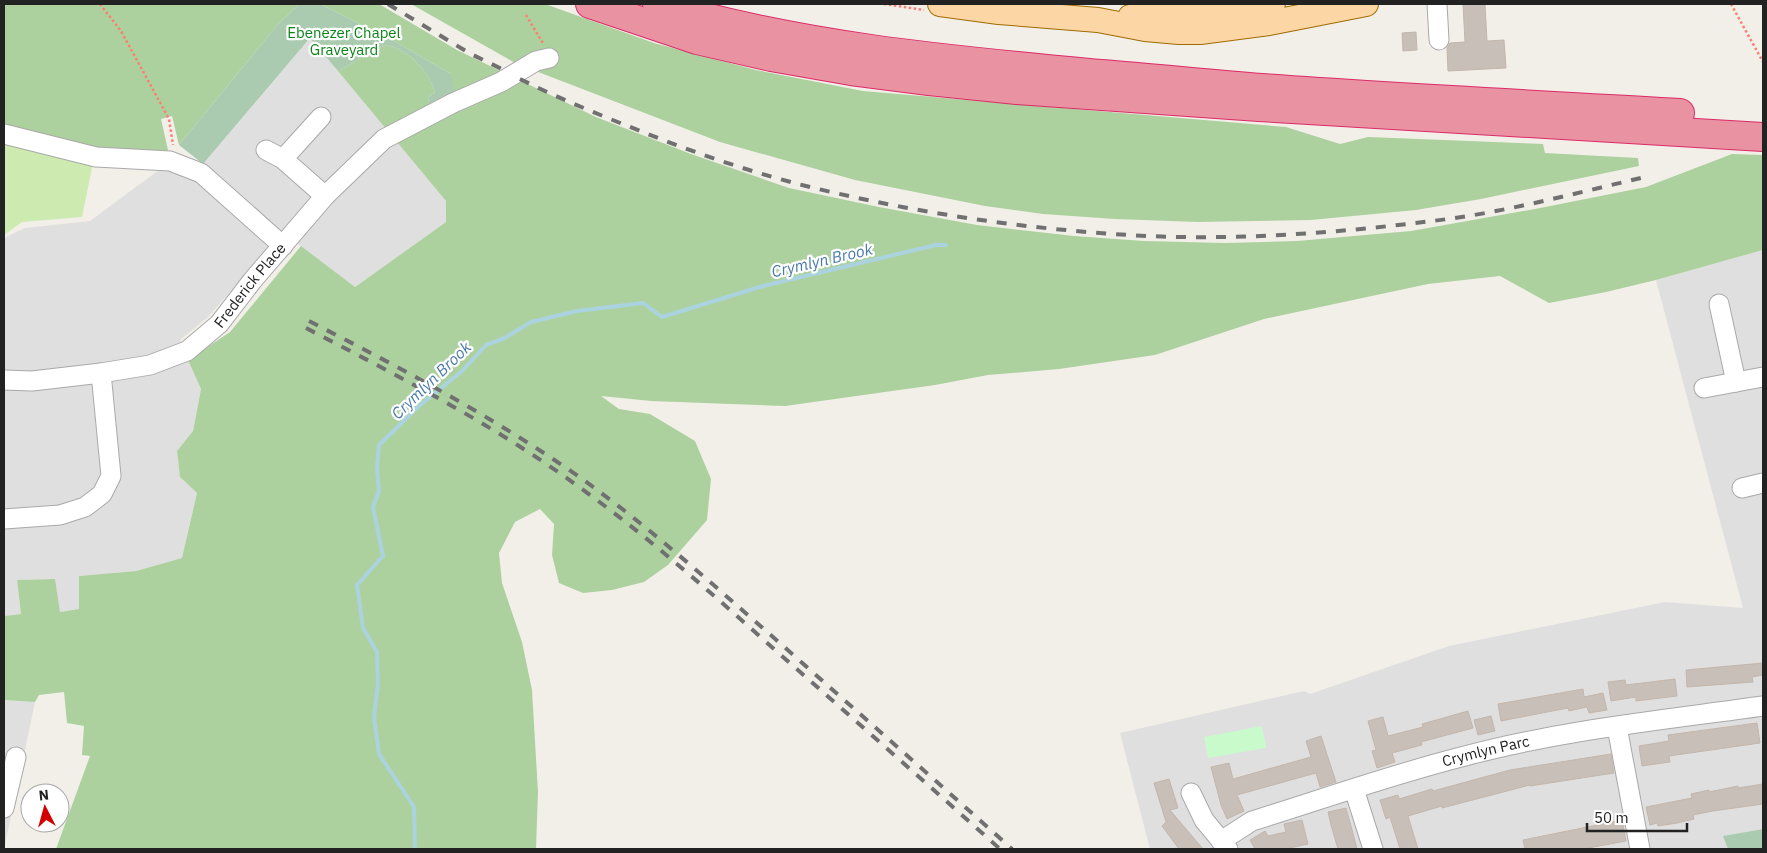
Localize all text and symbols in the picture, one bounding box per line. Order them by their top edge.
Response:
park label: Ebenezer Chapel Graveyard [287,23,401,59]
water label: Crymlyn Brook [769,238,875,281]
street label: Frederick Place [210,239,290,331]
water label: Crymlyn Brook [387,336,476,423]
street label: Crymlyn Parc [1440,731,1531,771]
north arrow [20,783,70,833]
text: N [38,786,50,805]
scale bar [1587,800,1687,832]
text: 50 m [1594,808,1629,827]

